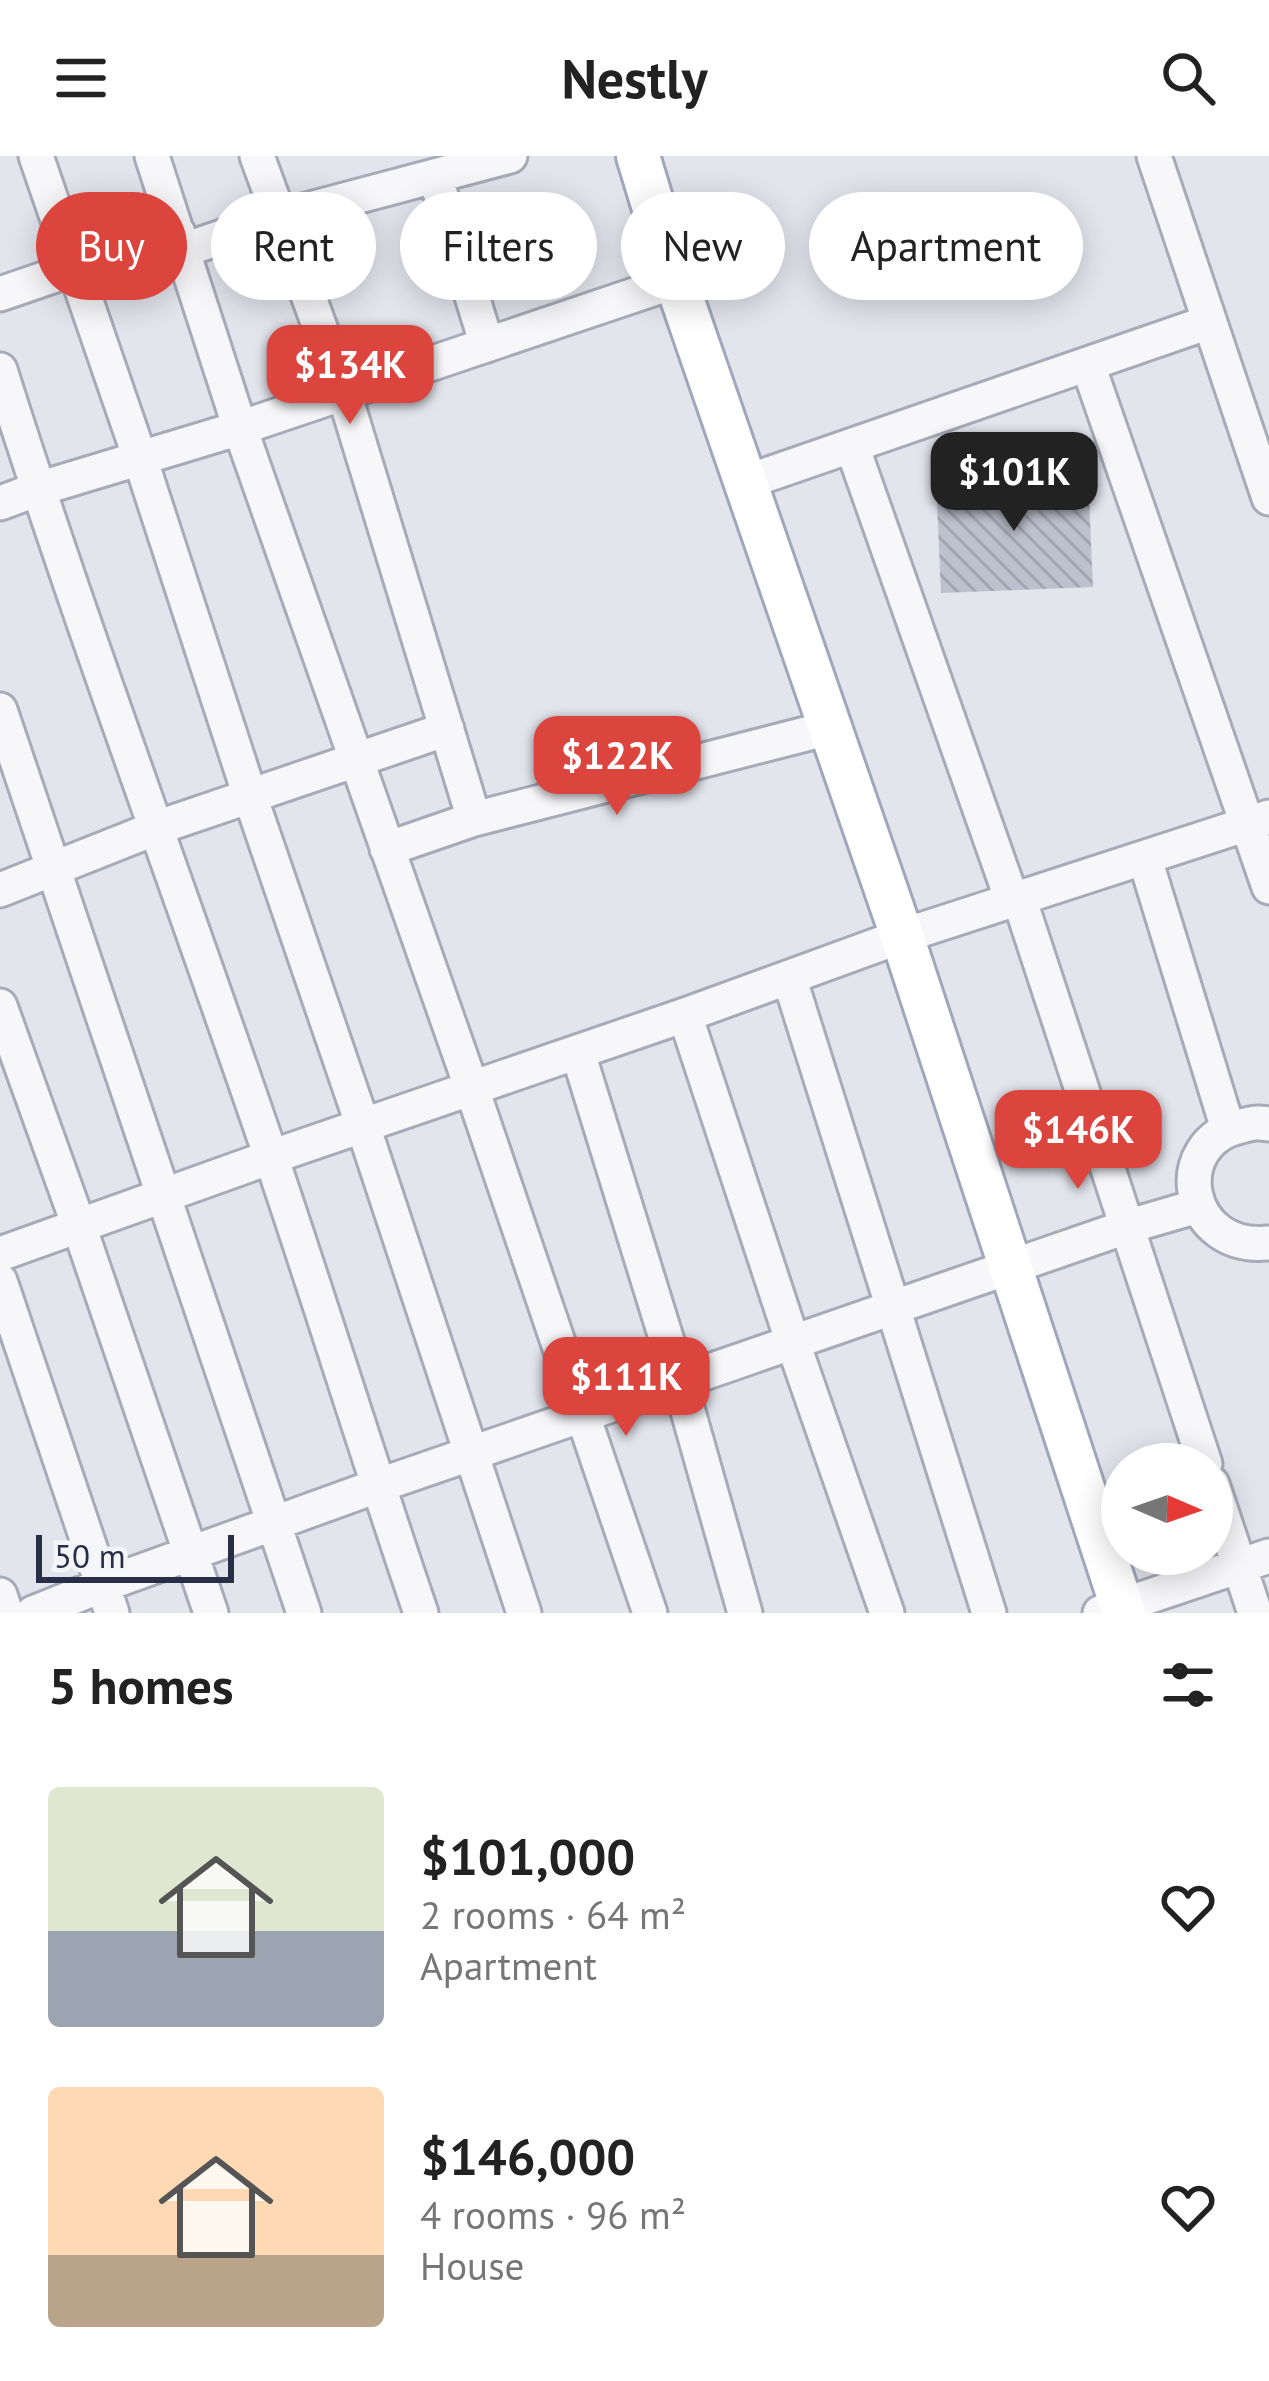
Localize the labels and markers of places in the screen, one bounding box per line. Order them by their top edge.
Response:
pin: $134K [266,325,434,427]
pin: $101K [930,432,1098,534]
pin: $122K [533,716,701,818]
pin: $146K [994,1090,1162,1192]
pin: $111K [542,1337,710,1439]

